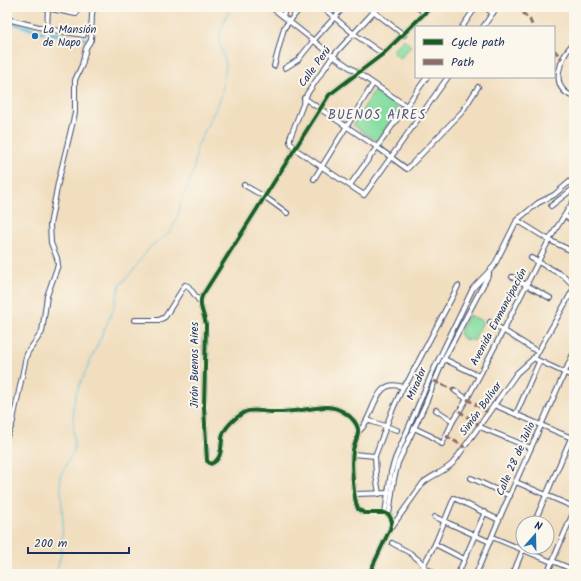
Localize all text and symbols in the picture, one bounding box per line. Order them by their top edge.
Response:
place label: La Mansión de Napo [43,21,97,52]
legend [415,26,555,78]
marker: La Mansión de Napo [30,31,40,41]
text: Cycle path [451,33,505,52]
street label: Calle Perú [294,42,336,91]
text: Path [451,53,474,72]
district label: BUENOS AIRES [328,105,426,126]
street label: Avenida Enmancipación [466,265,532,369]
street label: Jirón Buenos Aires [186,321,204,408]
street label: Mirador [402,363,432,403]
street label: Simón Bolívar [455,377,508,440]
street label: Calle 28 de Julio [492,419,540,499]
north arrow [515,515,555,555]
text: N [532,517,544,536]
scale bar [28,529,129,555]
text: 200 m [34,534,68,553]

